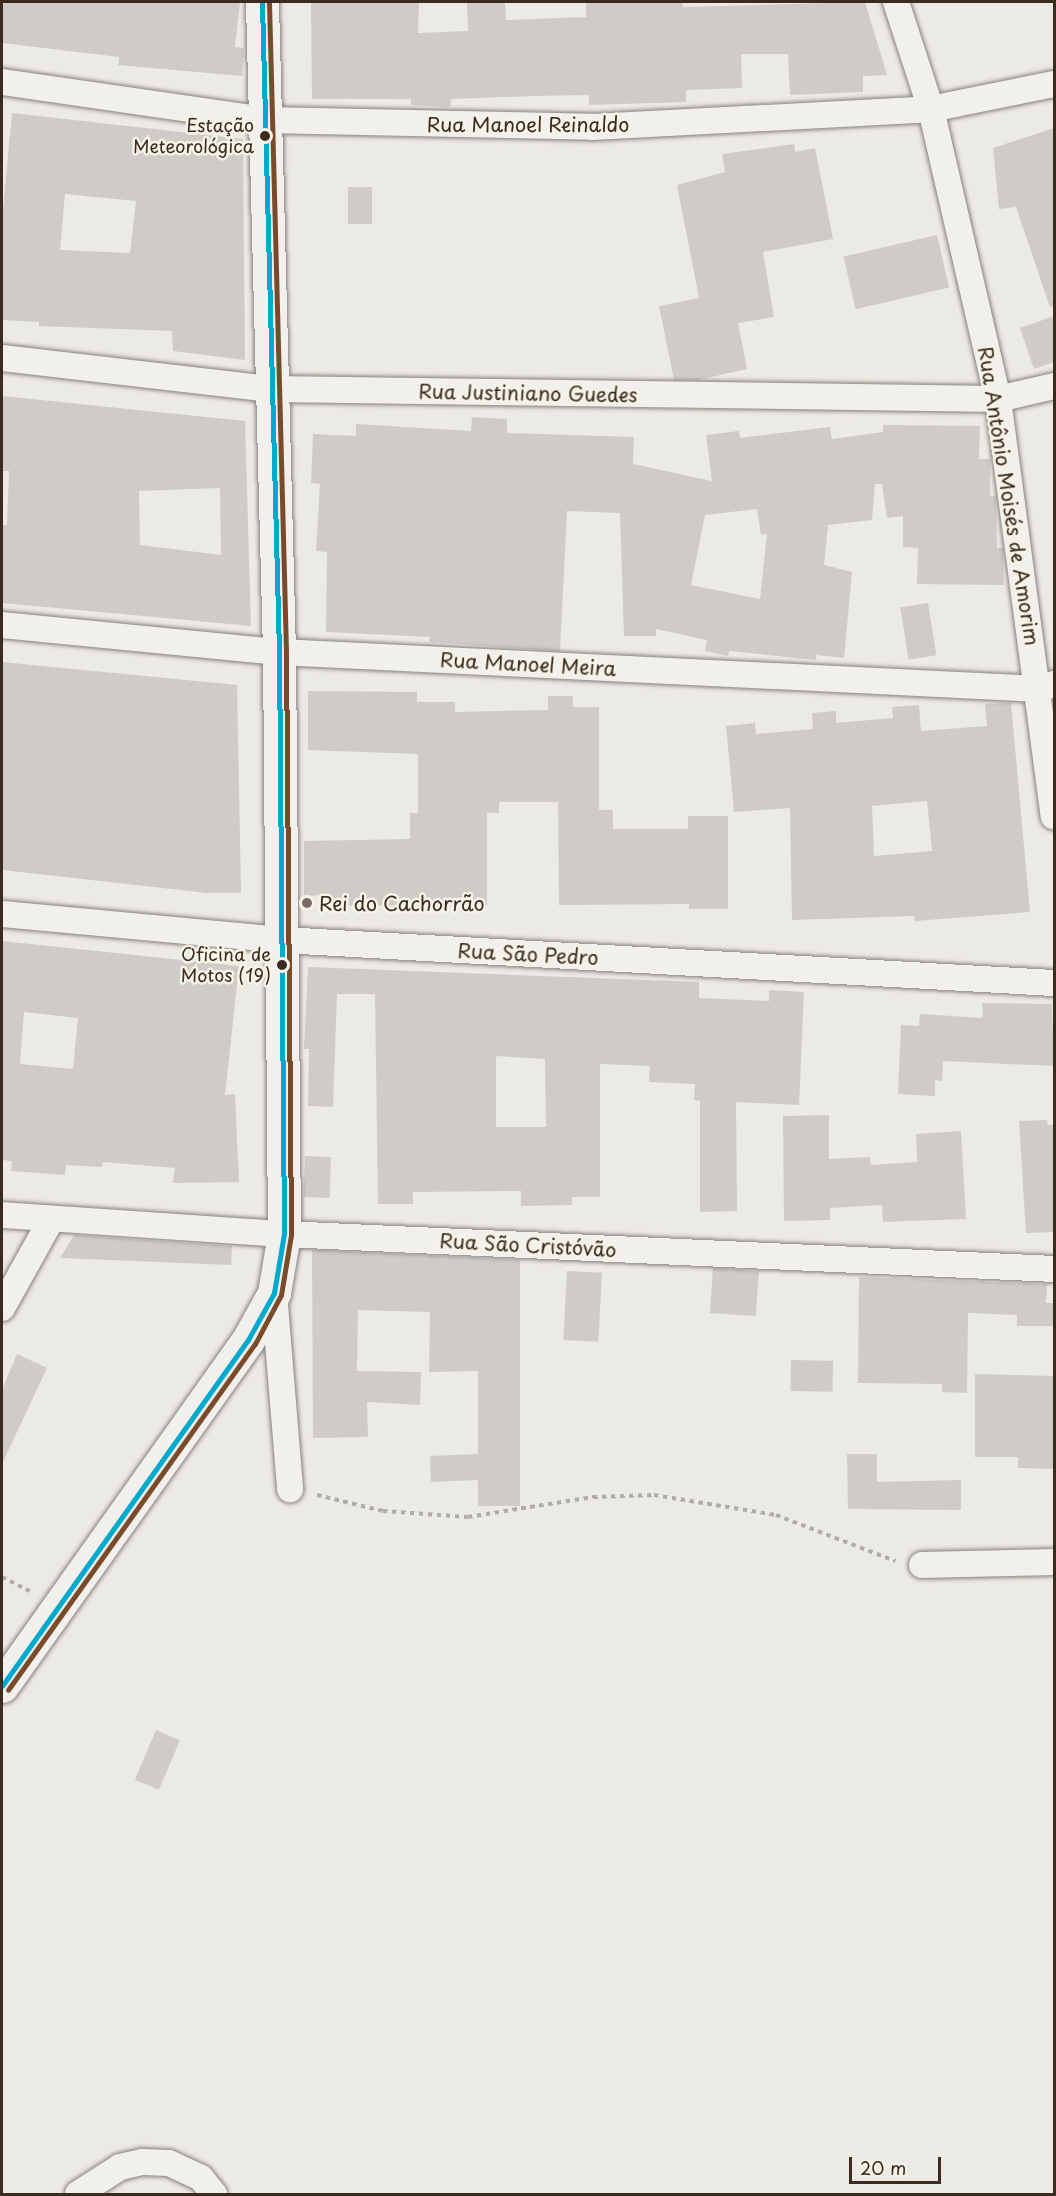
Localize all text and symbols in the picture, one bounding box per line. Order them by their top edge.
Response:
street label: Rua Manoel Reinaldo [425,112,631,136]
place label: Estação Meteorológica [133,115,254,158]
marker: Estação Meteorológica [259,130,271,142]
street label: Rua Antônio Moisés de Amorim [973,343,1045,649]
street label: Rua Justiniano Guedes [418,379,638,407]
street label: Rua Manoel Meira [439,647,617,681]
place label: Rei do Cachorrão [319,891,485,915]
marker: Rei do Cachorrão [300,896,314,910]
street label: Rua São Pedro [457,938,599,970]
place label: Oficina de Motos (19) [180,944,271,986]
marker: Oficina de Motos (19) [276,959,288,971]
street label: Rua São Cristóvão [439,1228,617,1262]
scale bar [852,2145,944,2183]
text: 20 m [860,2154,906,2181]

